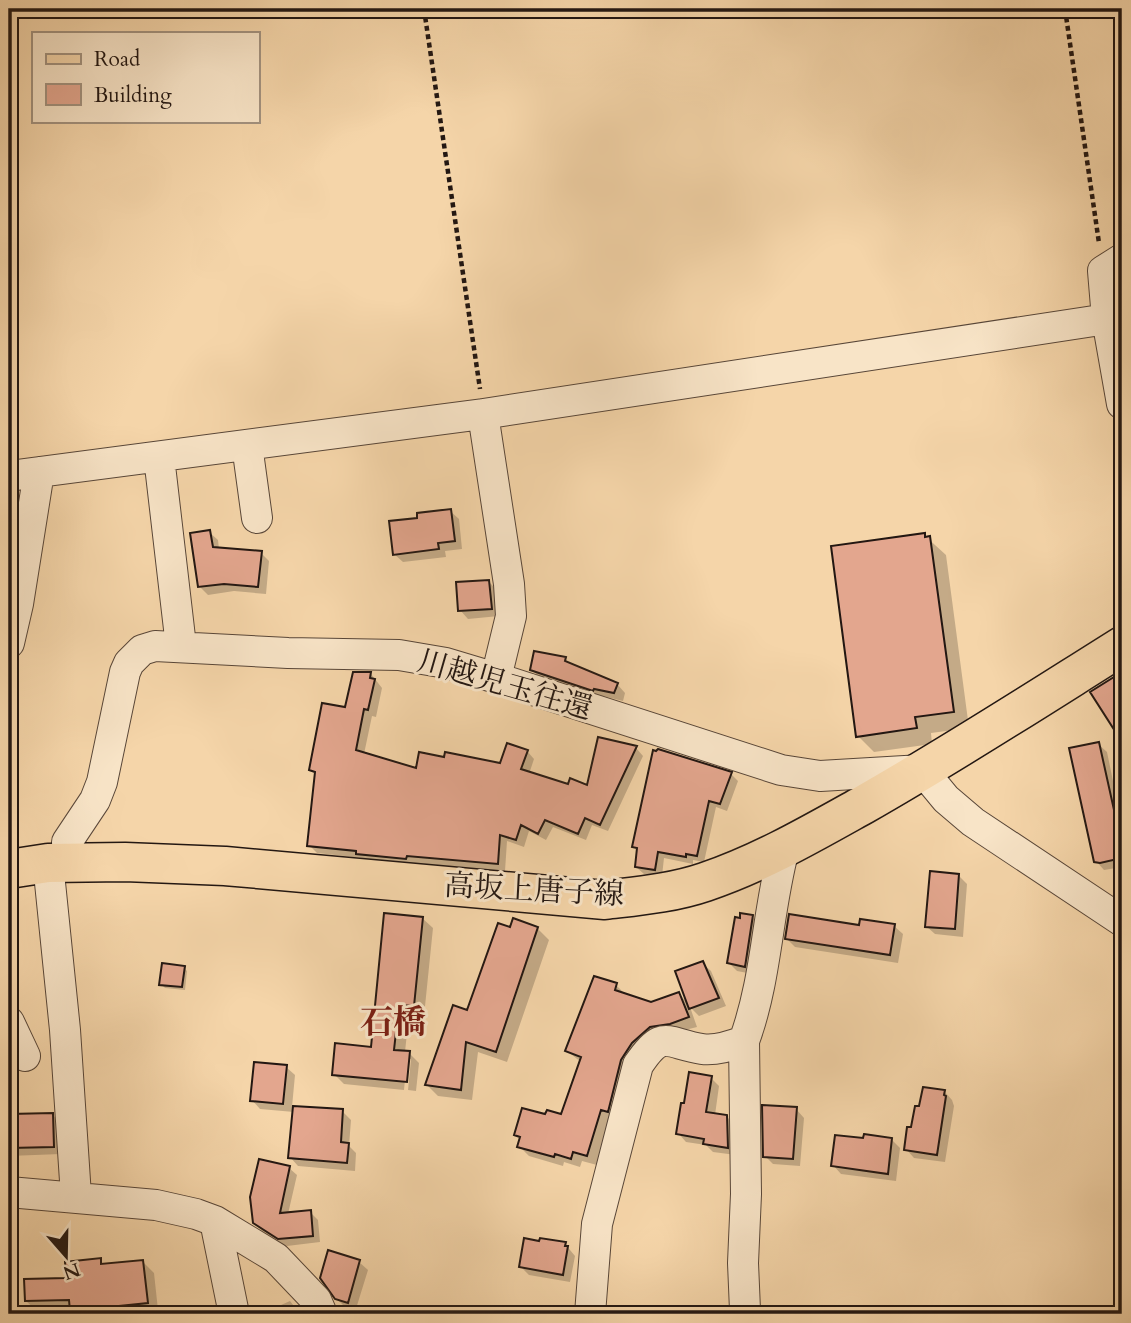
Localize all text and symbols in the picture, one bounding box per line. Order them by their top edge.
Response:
legend [32,32,259,122]
text: Road [94,45,140,74]
text: Building [94,81,172,110]
street label: 川越児玉往還 [413,640,597,730]
street label: 高坂上唐子線 [443,865,625,915]
district label: 石橋 [360,1000,426,1045]
north arrow [32,1222,102,1292]
text: N [59,1256,84,1286]

